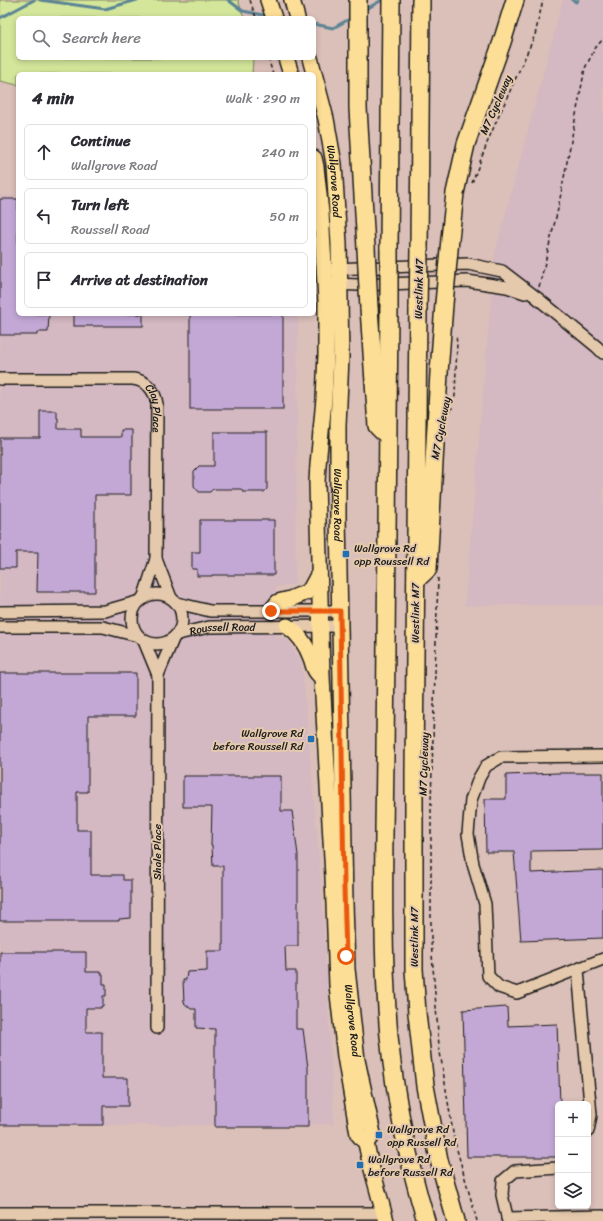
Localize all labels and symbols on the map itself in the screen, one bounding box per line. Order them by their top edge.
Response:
street label: M7 Cycleway [474,72,518,138]
street label: Wallgrove Road [321,143,347,219]
street label: Westlink M7 [409,258,429,319]
street label: Clay Place [141,379,167,433]
street label: M7 Cycleway [426,395,456,461]
street label: Wallgrove Road [328,469,348,543]
place label: Wallgrove Rd opp Roussell Rd [354,539,430,571]
marker: Wallgrove Rd opp Roussell Rd [341,549,351,559]
street label: Westlink M7 [406,582,425,643]
route end [262,602,280,620]
street label: Roussell Road [187,617,257,641]
place label: Wallgrove Rd before Roussell Rd [213,724,304,756]
street label: M7 Cycleway [413,732,435,796]
marker: Wallgrove Rd before Roussell Rd [306,734,316,744]
street label: Shale Place [148,824,167,880]
street label: Westlink M7 [405,906,424,967]
route start [337,947,355,965]
street label: Wallgrove Road [339,983,366,1059]
place label: Wallgrove Rd opp Russell Rd [387,1120,457,1152]
marker: Wallgrove Rd opp Russell Rd [374,1130,384,1140]
place label: Wallgrove Rd before Russell Rd [368,1150,454,1182]
marker: Wallgrove Rd before Russell Rd [355,1160,365,1170]

